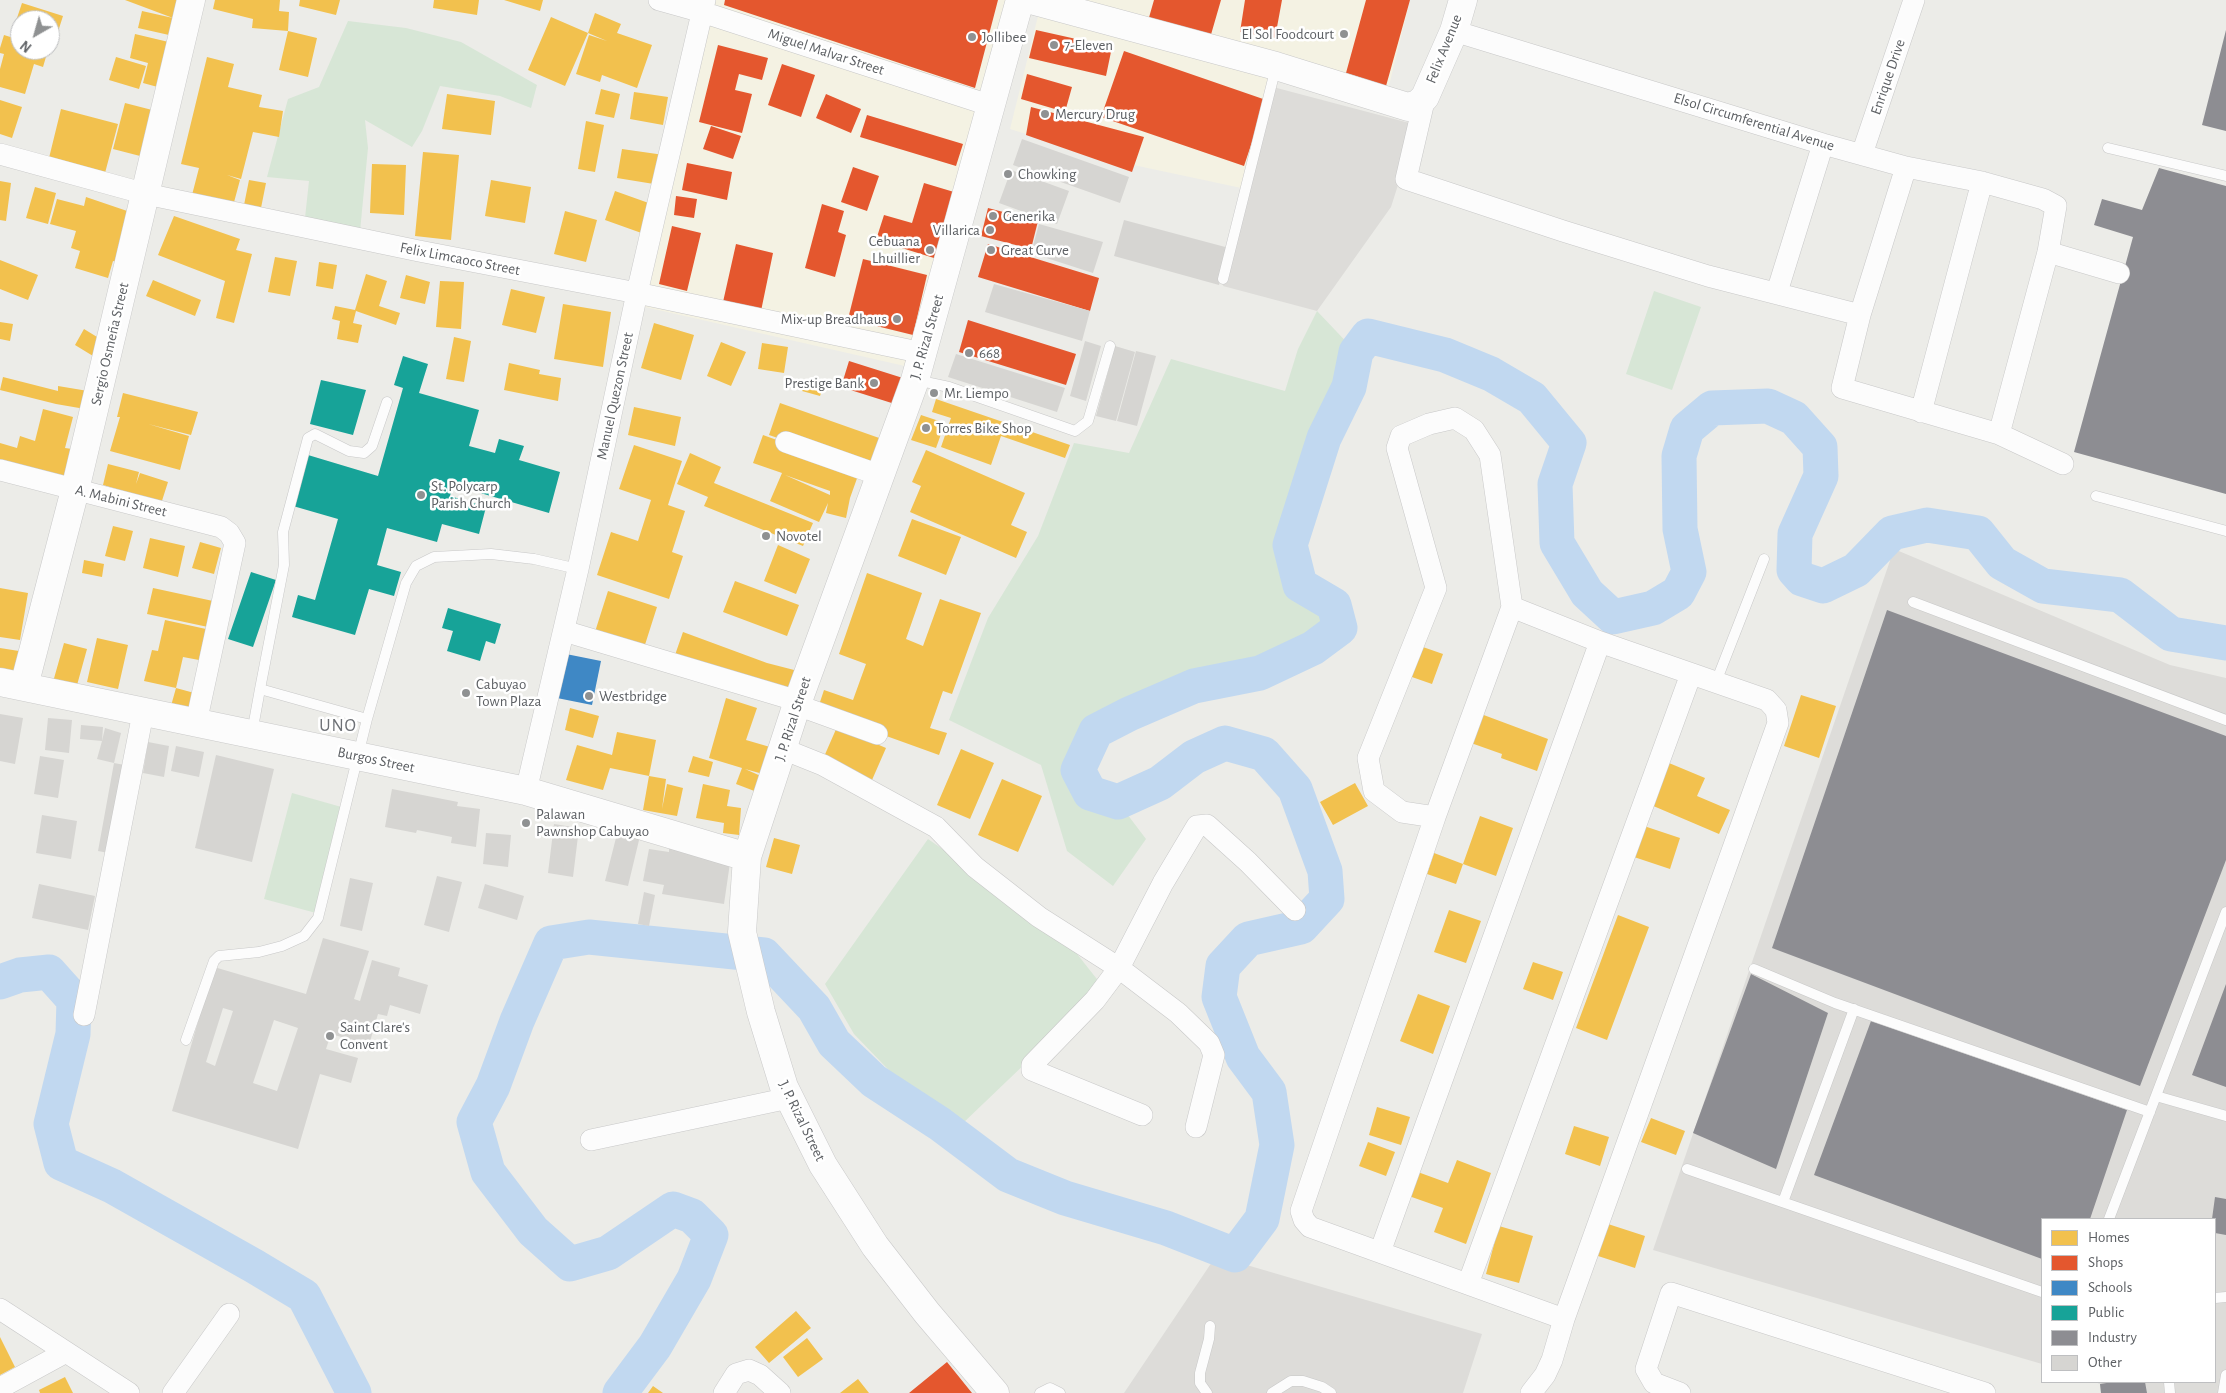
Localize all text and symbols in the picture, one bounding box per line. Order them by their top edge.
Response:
north arrow [10,10,60,60]
street label: Felix Avenue [1422,12,1466,86]
street label: Miguel Malvar Street [766,25,886,79]
place label: El Sol Foodcourt [1242,25,1334,43]
place label: Jollibee [982,28,1026,46]
marker: El Sol Foodcourt [1338,28,1350,40]
marker: Jollibee [966,31,978,43]
place label: 7-Eleven [1064,36,1113,54]
street label: Enrique Drive [1867,37,1909,117]
text: N [18,38,35,55]
marker: 7-Eleven [1048,39,1060,51]
street label: Elsol Circumferential Avenue [1671,89,1837,155]
place label: Mercury Drug [1055,105,1135,123]
marker: Mercury Drug [1039,108,1051,120]
place label: Chowking [1018,165,1076,183]
marker: Chowking [1002,168,1014,180]
place label: Generika [1003,207,1055,225]
marker: Generika [987,210,999,222]
place label: Villarica [933,221,980,239]
marker: Villarica [984,224,996,236]
place label: Cebuana Lhuillier [869,232,920,267]
street label: Felix Limcaoco Street [398,239,522,279]
place label: Great Curve [1001,241,1069,259]
marker: Cebuana Lhuillier [924,244,936,256]
marker: Great Curve [985,244,997,256]
street label: Sergio Osmeña Street [87,281,133,407]
street label: J. P. Rizal Street [906,292,948,382]
place label: Mix-up Breadhaus [781,310,887,328]
marker: Mix-up Breadhaus [891,313,903,325]
street label: Manuel Quezon Street [593,331,637,461]
place label: 668 [979,344,1000,362]
marker: 668 [963,347,975,359]
place label: Prestige Bank [785,374,864,392]
marker: Prestige Bank [868,377,880,389]
place label: Mr. Liempo [944,384,1009,402]
marker: Mr. Liempo [928,387,940,399]
place label: Torres Bike Shop [936,419,1032,437]
marker: Torres Bike Shop [920,422,932,434]
place label: St. Polycarp Parish Church [431,477,511,512]
street label: A. Mabini Street [73,481,169,521]
marker: St. Polycarp Parish Church [415,489,427,501]
place label: Novotel [776,527,822,545]
marker: Novotel [760,530,772,542]
place label: Cabuyao Town Plaza [476,675,541,710]
street label: J. P. Rizal Street [771,675,815,763]
marker: Cabuyao Town Plaza [460,687,472,699]
place label: Westbridge [599,687,667,705]
marker: Westbridge [583,690,595,702]
district label: UNO [319,715,357,737]
street label: Burgos Street [336,743,416,777]
place label: Palawan Pawnshop Cabuyao [536,805,649,840]
marker: Palawan Pawnshop Cabuyao [520,817,532,829]
place label: Saint Clare's Convent [340,1018,410,1053]
marker: Saint Clare's Convent [324,1030,336,1042]
street label: J. P. Rizal Street [775,1078,829,1164]
legend [2041,1218,2216,1383]
text: Homes [2088,1230,2130,1245]
text: Shops [2088,1255,2123,1270]
text: Schools [2088,1280,2132,1295]
text: Public [2088,1305,2124,1320]
text: Industry [2088,1330,2137,1345]
text: Other [2088,1355,2122,1370]

